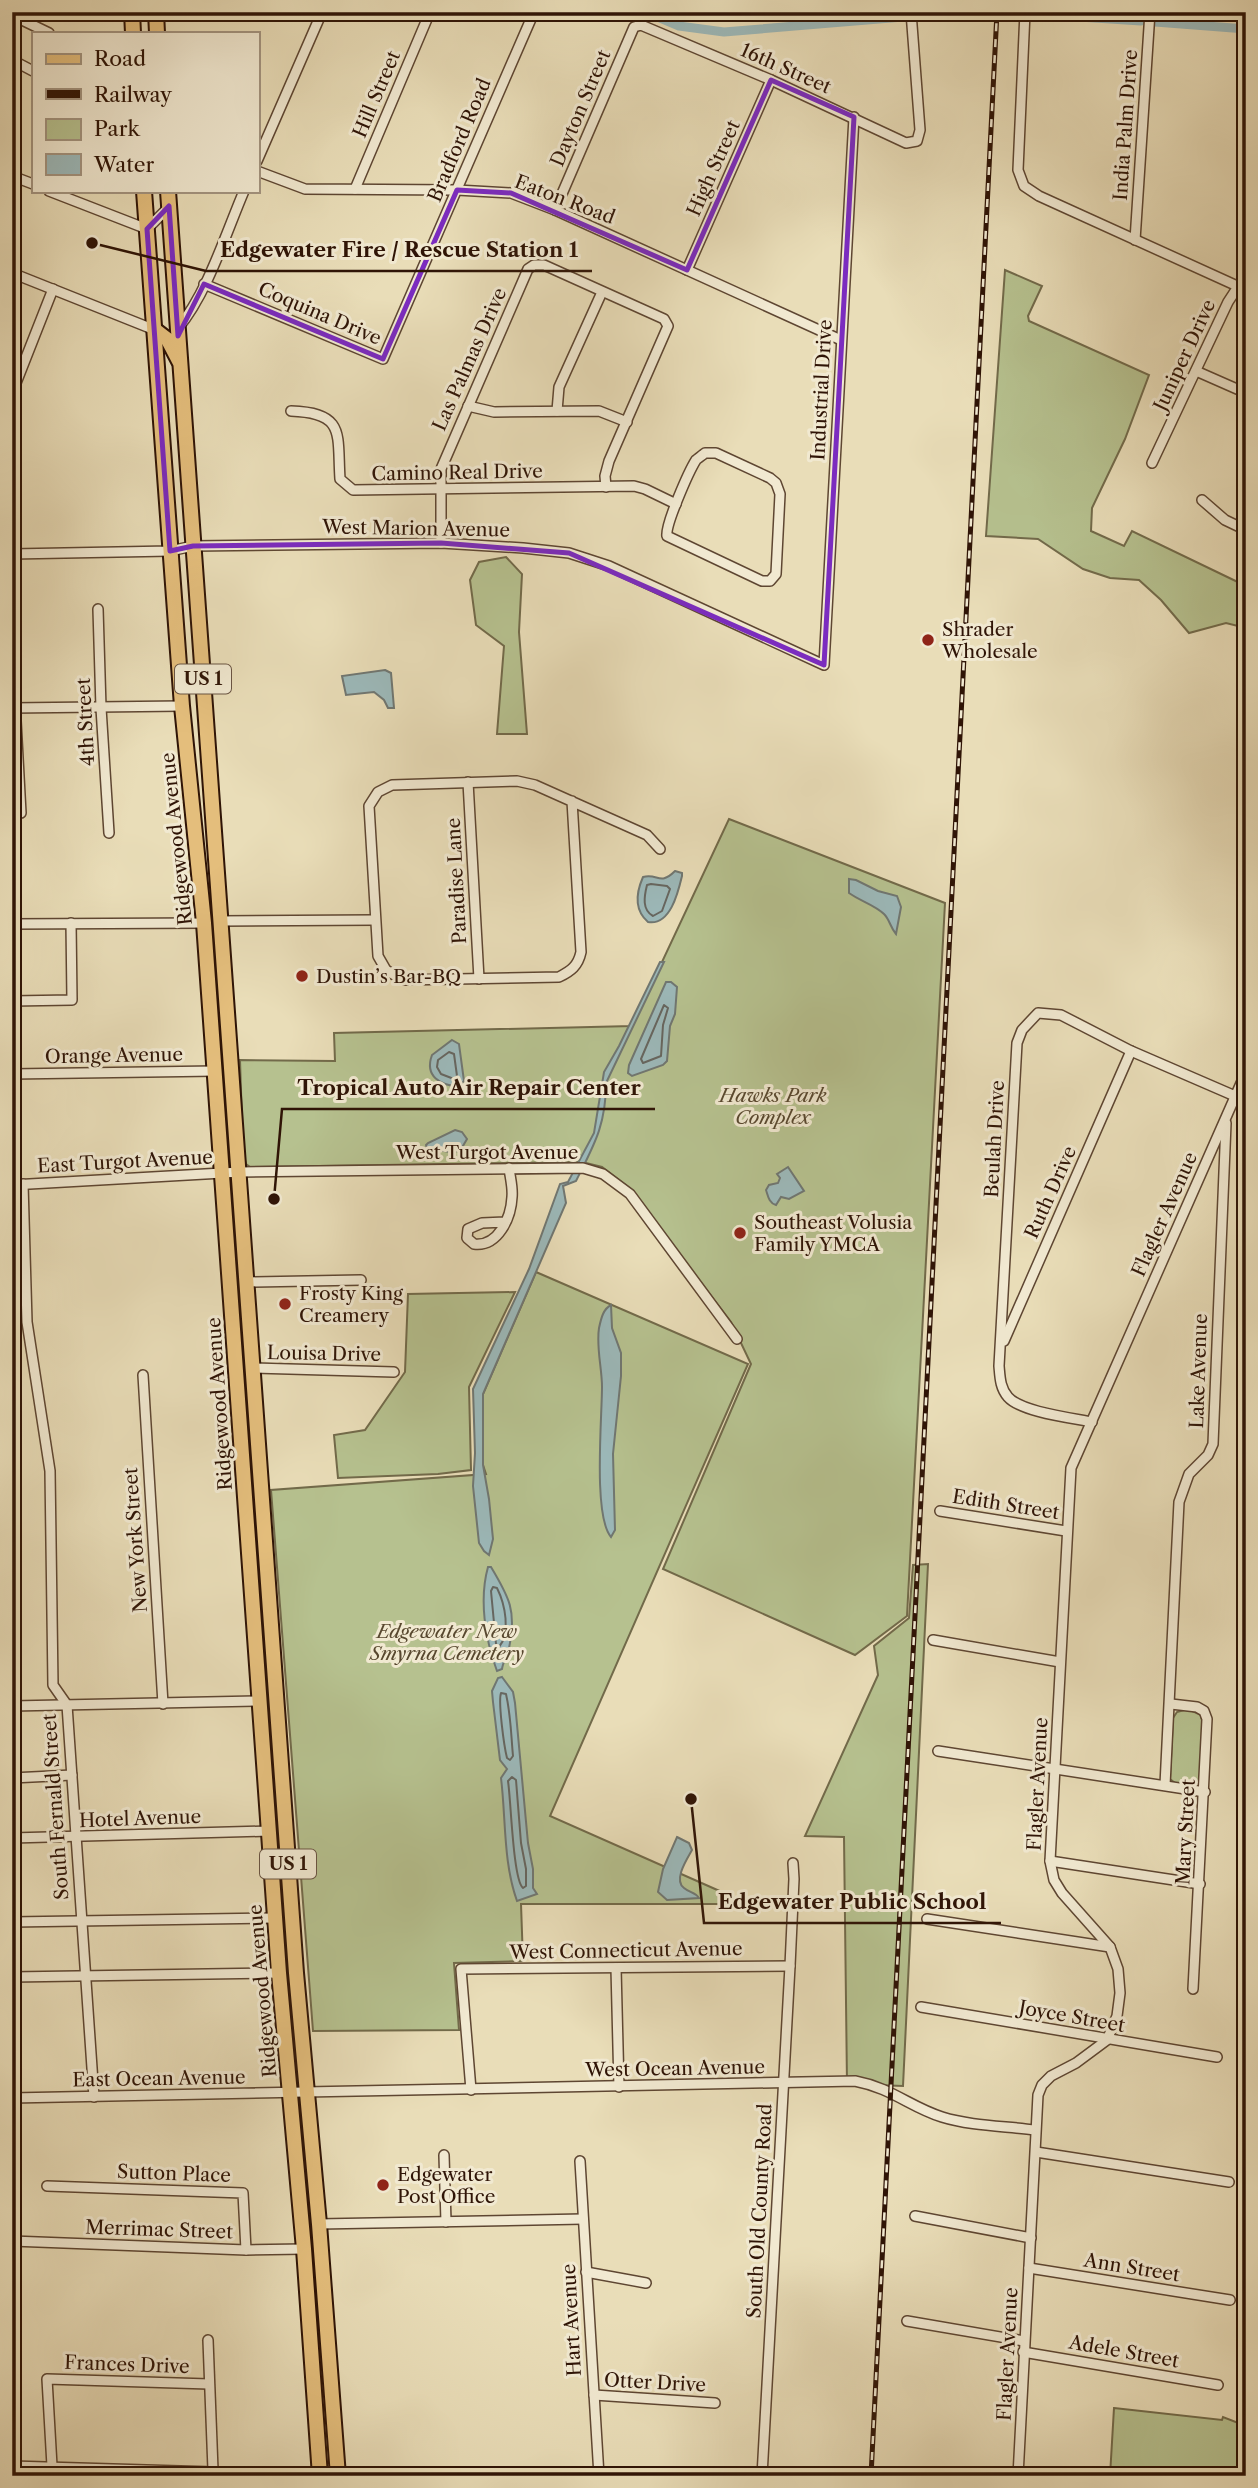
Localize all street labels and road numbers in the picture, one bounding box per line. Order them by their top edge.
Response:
street label: 16th Street [737,38,835,99]
street label: Dayton Street [546,46,616,170]
street label: Hill Street [348,47,405,141]
street label: India Palm Drive [1109,49,1142,201]
street label: Bradford Road [423,74,496,206]
street label: High Street [682,116,745,220]
street label: Eaton Road [511,170,619,229]
street label: Coquina Drive [255,277,385,350]
street label: Las Palmas Drive [428,284,511,434]
street label: Juniper Drive [1147,296,1220,417]
street label: Industrial Drive [806,319,837,461]
street label: Camino Real Drive [371,460,543,485]
street label: West Marion Avenue [321,515,510,542]
road number: US 1 [175,664,231,694]
street label: 4th Street [72,677,99,767]
street label: Ridgewood Avenue [156,751,197,926]
street label: Paradise Lane [442,817,471,945]
street label: Orange Avenue [45,1043,183,1068]
street label: Beulah Drive [980,1080,1009,1198]
street label: West Turgot Avenue [395,1141,578,1164]
street label: Ruth Drive [1020,1142,1081,1242]
street label: East Turgot Avenue [37,1145,213,1178]
street label: Flagler Avenue [1127,1148,1202,1280]
street label: Lake Avenue [1185,1313,1212,1429]
street label: Ridgewood Avenue [202,1317,237,1491]
street label: Louisa Drive [267,1341,381,1366]
street label: New York Street [119,1466,152,1613]
street label: Edith Street [951,1485,1061,1524]
street label: South Fernald Street [37,1713,73,1901]
street label: Flagler Avenue [1023,1717,1052,1851]
street label: Mary Street [1171,1778,1200,1886]
street label: Hotel Avenue [78,1805,202,1832]
road number: US 1 [260,1850,316,1878]
street label: Ridgewood Avenue [243,1904,282,2078]
street label: West Connecticut Avenue [508,1937,743,1964]
street label: Joyce Street [1014,1995,1127,2037]
street label: West Ocean Avenue [584,2055,765,2082]
street label: East Ocean Avenue [72,2065,246,2092]
street label: South Old County Road [742,2103,777,2319]
street label: Sutton Place [117,2160,231,2187]
street label: Merrimac Street [85,2215,234,2244]
street label: Ann Street [1081,2248,1182,2286]
street label: Hart Avenue [557,2263,586,2377]
street label: Flagler Avenue [993,2287,1022,2421]
street label: Adele Street [1066,2330,1181,2373]
street label: Frances Drive [64,2351,190,2378]
street label: Otter Drive [603,2368,706,2397]

